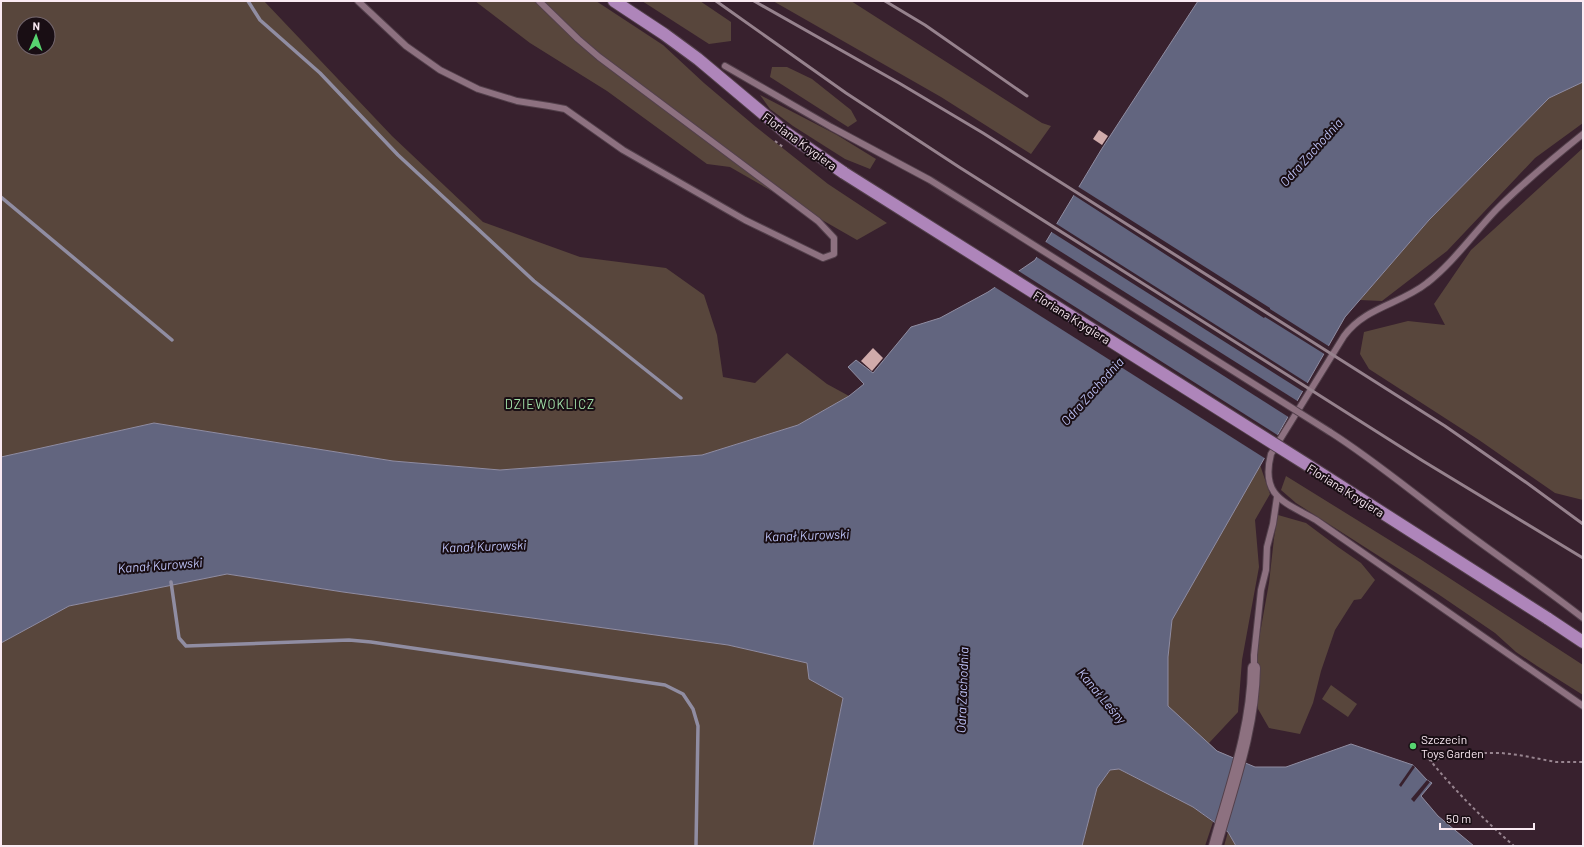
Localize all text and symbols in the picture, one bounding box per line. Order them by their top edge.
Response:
north arrow [16,16,56,56]
text: N [32,19,40,32]
street label: Floriana Krygiera [760,109,840,173]
water label: Odra Zachodnia [1276,115,1346,189]
street label: Floriana Krygiera [1031,288,1113,346]
water label: Odra Zachodnia [1057,354,1127,428]
district label: DZIEWOKLICZ [505,396,595,412]
street label: Floriana Krygiera [1305,461,1387,519]
water label: Kanał Kurowski [764,525,850,544]
water label: Kanał Kurowski [441,536,527,555]
water label: Kanał Kurowski [117,554,204,576]
water label: Odra Zachodnia [952,647,972,733]
water label: Kanał Leśny [1074,665,1131,728]
place label: Szczecin Toys Garden [1421,732,1484,760]
marker: Szczecin Toys Garden [1408,741,1418,751]
scale bar [1440,805,1534,831]
text: 50 m [1446,811,1471,825]

